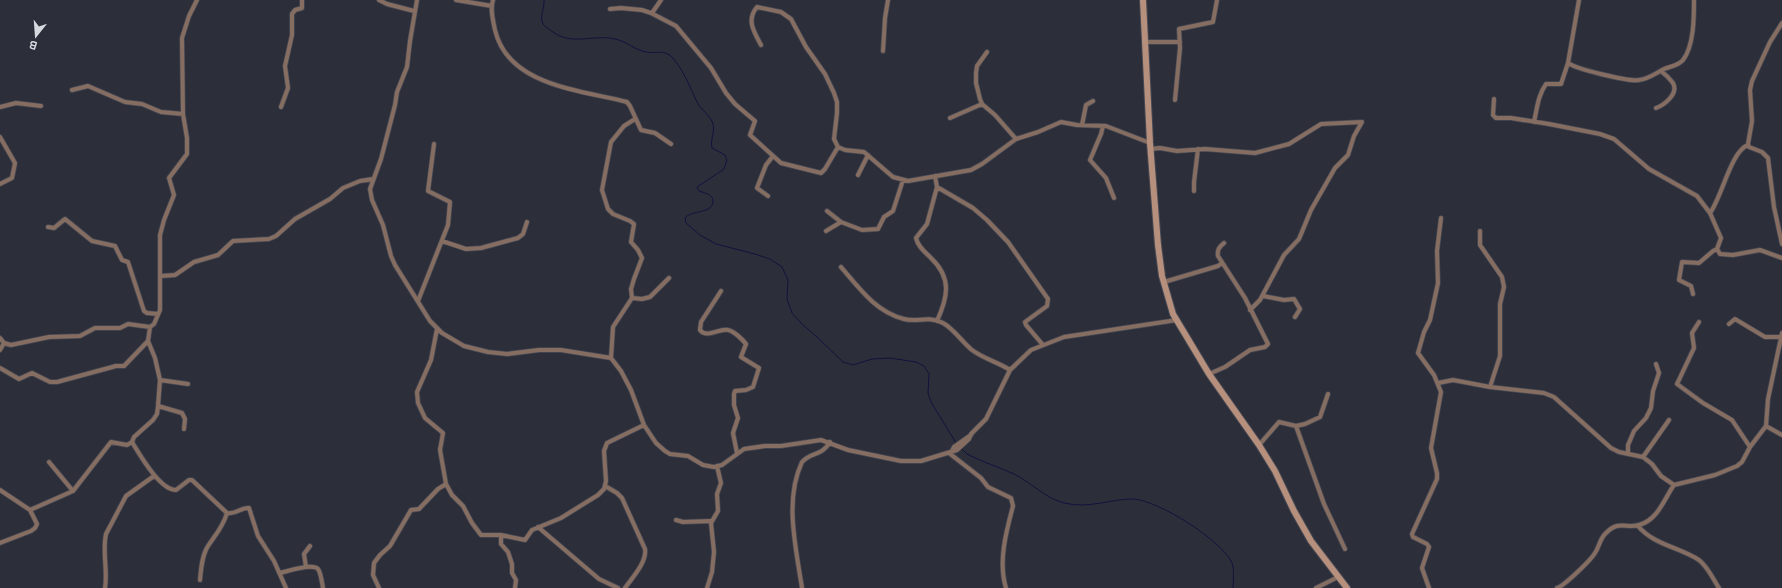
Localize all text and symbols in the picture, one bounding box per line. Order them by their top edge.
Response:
north arrow [16,16,56,56]
text: B [27,38,39,52]

